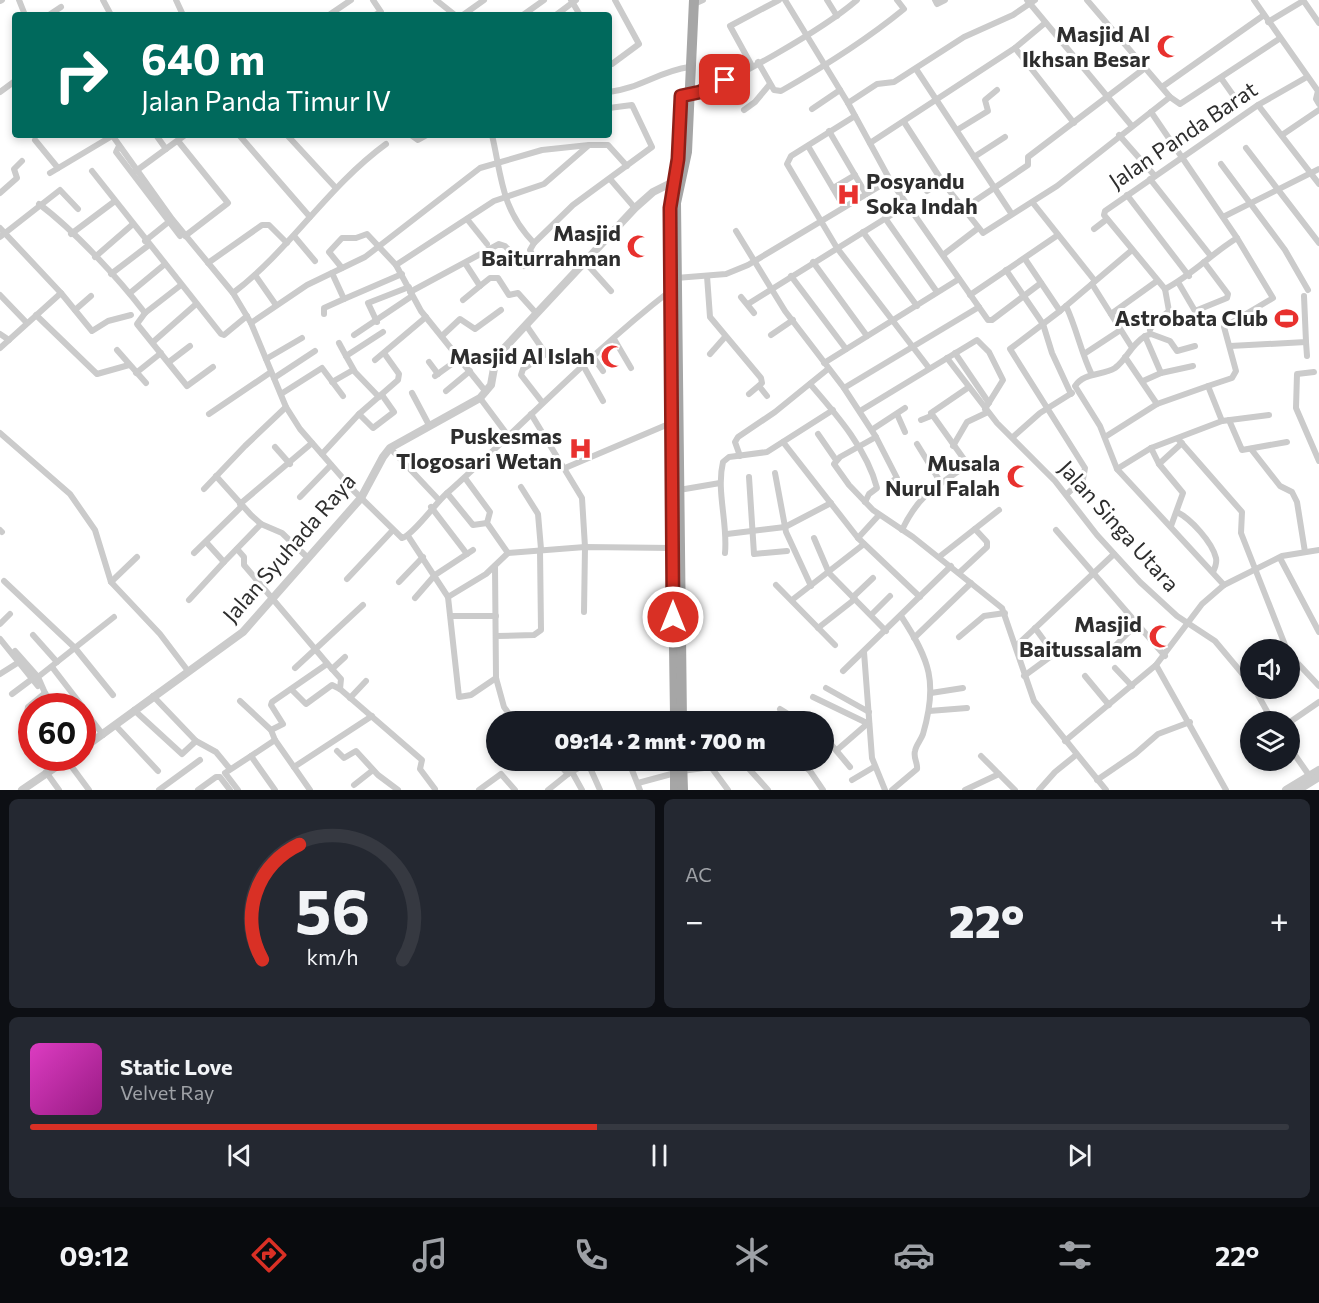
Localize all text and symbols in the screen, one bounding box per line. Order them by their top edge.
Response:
place label: Masjid Al Ikhsan Besar [1022,20,1150,72]
text: 640 m [141,32,265,84]
mosque icon: Masjid Al Ikhsan Besar [1155,34,1181,60]
icon: right [42,36,120,114]
pin [699,54,750,105]
icon: arrive [708,63,741,96]
street label: Jalan Panda Barat [1103,75,1262,194]
text: Jalan Panda Timur IV [141,84,391,117]
place label: Posyandu Soka Indah [866,167,978,219]
hospital icon: Posyandu Soka Indah [835,181,861,207]
place label: Masjid Baiturrahman [481,219,621,271]
mosque icon: Masjid Baiturrahman [626,233,652,259]
place label: Astrobata Club [1115,304,1268,331]
sports icon: Astrobata Club [1273,305,1299,331]
place label: Masjid Al Islah [449,342,595,369]
mosque icon: Masjid Al Islah [600,343,626,369]
place label: Puskesmas Tlogosari Wetan [396,422,562,474]
hospital icon: Puskesmas Tlogosari Wetan [567,436,593,462]
place label: Musala Nurul Falah [885,449,1000,501]
street label: Jalan Singa Utara [1053,455,1185,597]
mosque icon: Musala Nurul Falah [1005,463,1031,489]
street label: Jalan Syuhada Raya [216,467,361,628]
position arrow [641,585,705,649]
place label: Masjid Baitussalam [1019,610,1142,662]
mosque icon: Masjid Baitussalam [1147,624,1173,650]
map controls [1240,639,1300,771]
button: sound [1240,639,1300,699]
speed limit sign: 60 [18,693,96,771]
button: layers [1240,711,1300,771]
text: 09:14 · 2 mnt · 700 m [554,727,766,754]
text: AC [685,862,712,886]
text: 56 [295,871,369,947]
text: 22° [949,892,1025,947]
text: − [685,899,704,940]
text: + [1270,899,1289,940]
text: km/h [306,944,358,970]
text: Static Love [120,1053,233,1080]
text: Velvet Ray [120,1080,214,1104]
icon: previous [223,1139,256,1172]
icon: pause [643,1139,676,1172]
icon: next [1063,1139,1096,1172]
icon: directions [248,1234,290,1276]
icon: music [409,1234,451,1276]
icon: phone [570,1234,612,1276]
icon: climate [731,1234,773,1276]
icon: car [893,1234,935,1276]
icon: filters [1054,1234,1096,1276]
text: 09:12 [60,1239,129,1272]
text: 22° [1215,1239,1259,1272]

